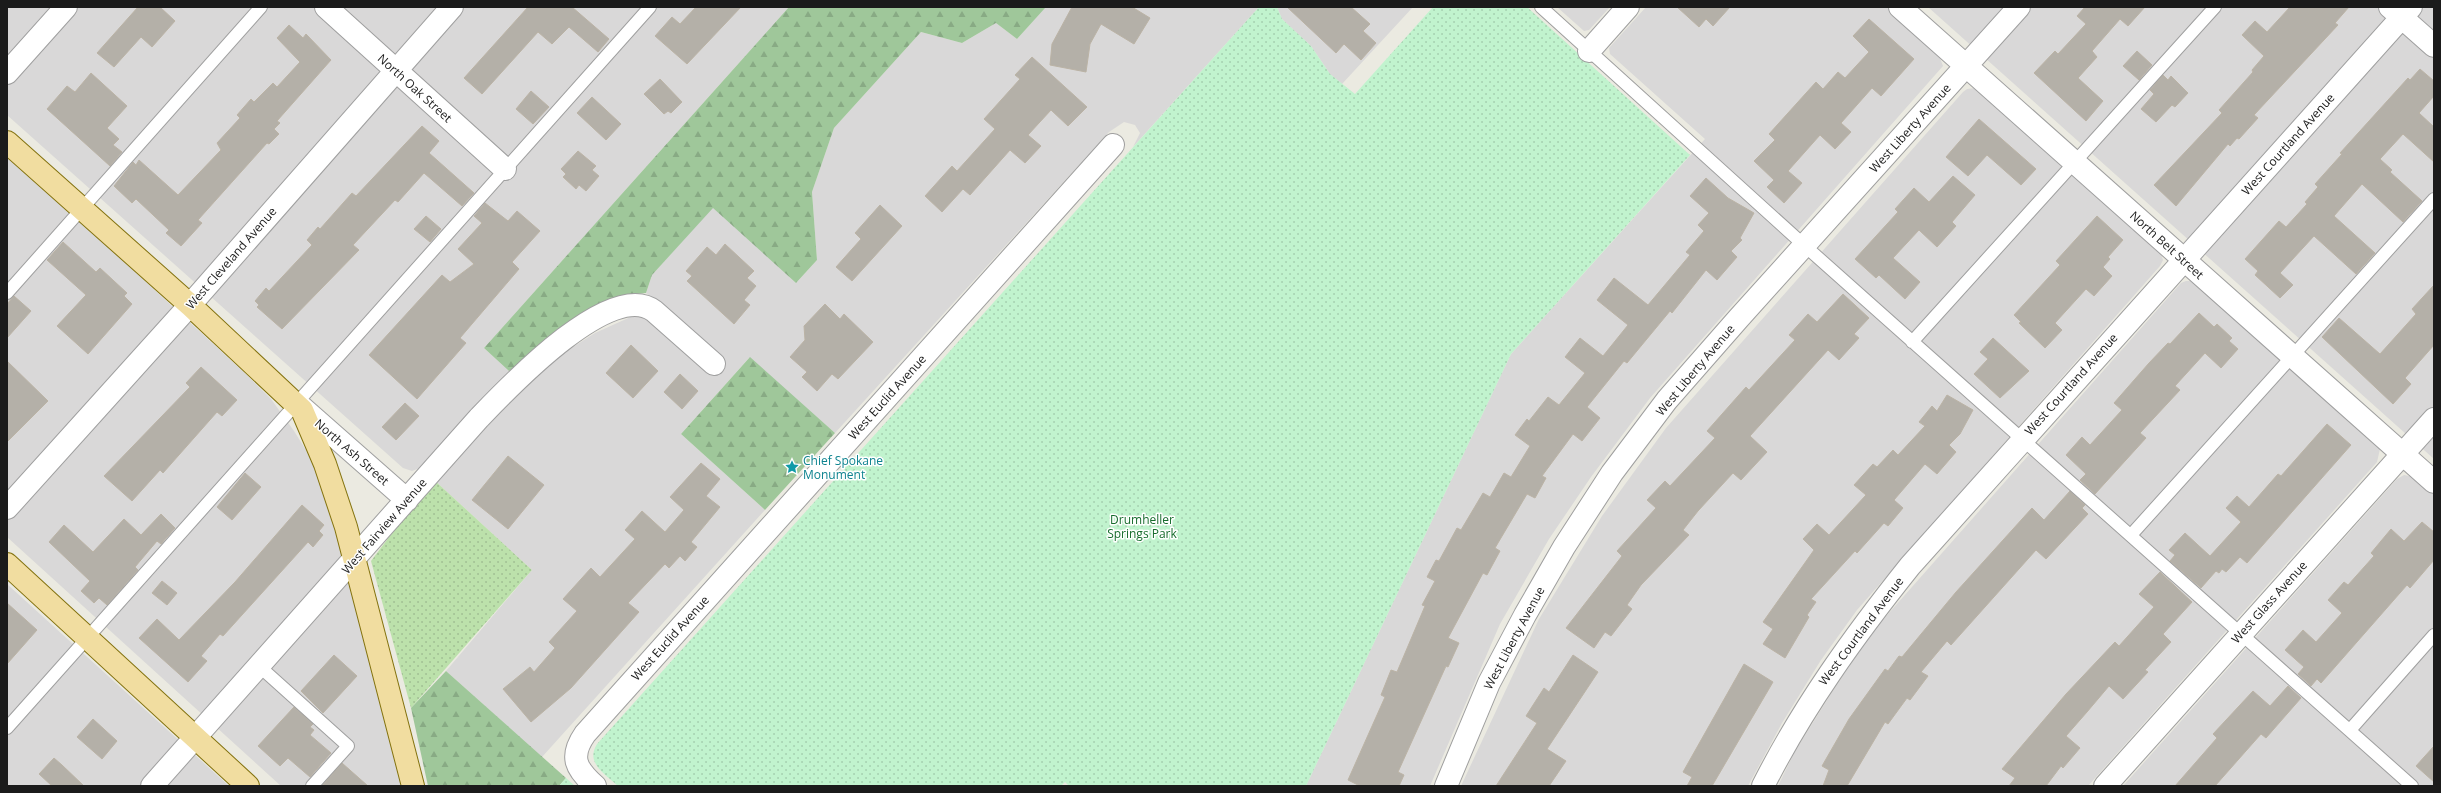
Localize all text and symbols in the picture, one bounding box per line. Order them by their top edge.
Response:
street label: North Oak Street [374,50,456,126]
street label: West Liberty Avenue [1865,80,1955,176]
street label: West Courtland Avenue [2238,89,2339,199]
street label: West Cleveland Avenue [182,203,280,313]
street label: North Belt Street [2126,207,2208,283]
street label: West Liberty Avenue [1652,321,1738,419]
street label: West Courtland Avenue [2021,329,2122,439]
street label: West Euclid Avenue [844,351,930,443]
street label: North Ash Street [311,415,393,489]
place label: Chief Spokane Monument [803,452,883,483]
place icon: Chief Spokane Monument [784,459,800,475]
street label: West Fairview Avenue [338,474,430,577]
park label: Drumheller Springs Park [1107,511,1178,542]
street label: West Glass Avenue [2227,557,2311,647]
street label: West Courtland Avenue [1815,573,1908,689]
street label: West Liberty Avenue [1480,583,1548,692]
street label: West Euclid Avenue [627,592,713,684]

